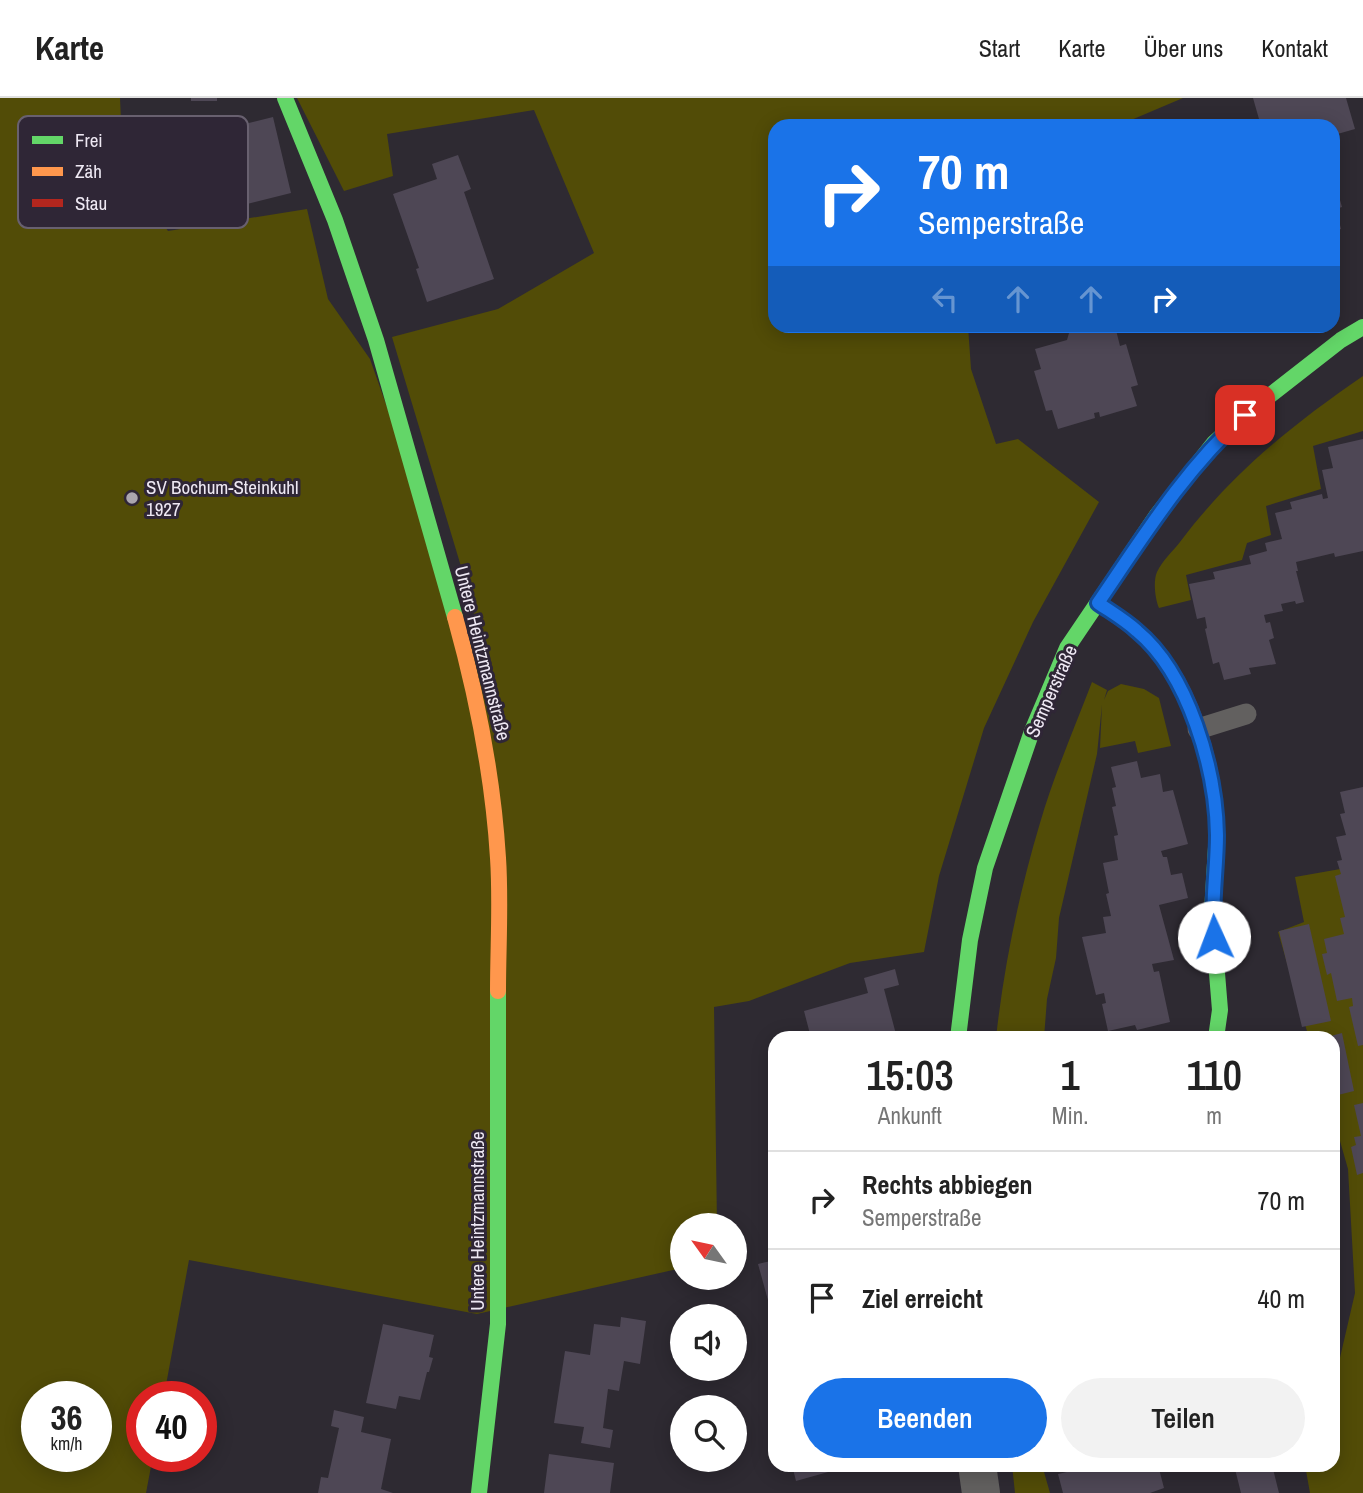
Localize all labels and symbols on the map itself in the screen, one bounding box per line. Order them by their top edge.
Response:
legend [18,116,248,228]
text: Frei [75,127,103,153]
text: Zäh [75,158,102,184]
text: Stau [75,190,107,216]
pin [1215,385,1275,445]
place label: SV Bochum-Steinkuhl 1927 [146,474,298,522]
marker: SV Bochum-Steinkuhl 1927 [124,490,140,506]
street label: Untere Heintzmannstraße [449,563,517,743]
street label: Semperstraße [1019,641,1083,741]
position arrow [1177,900,1251,974]
street label: Untere Heintzmannstraße [464,1131,490,1311]
north arrow [670,1213,747,1290]
speed limit sign: 40 [126,1381,217,1472]

